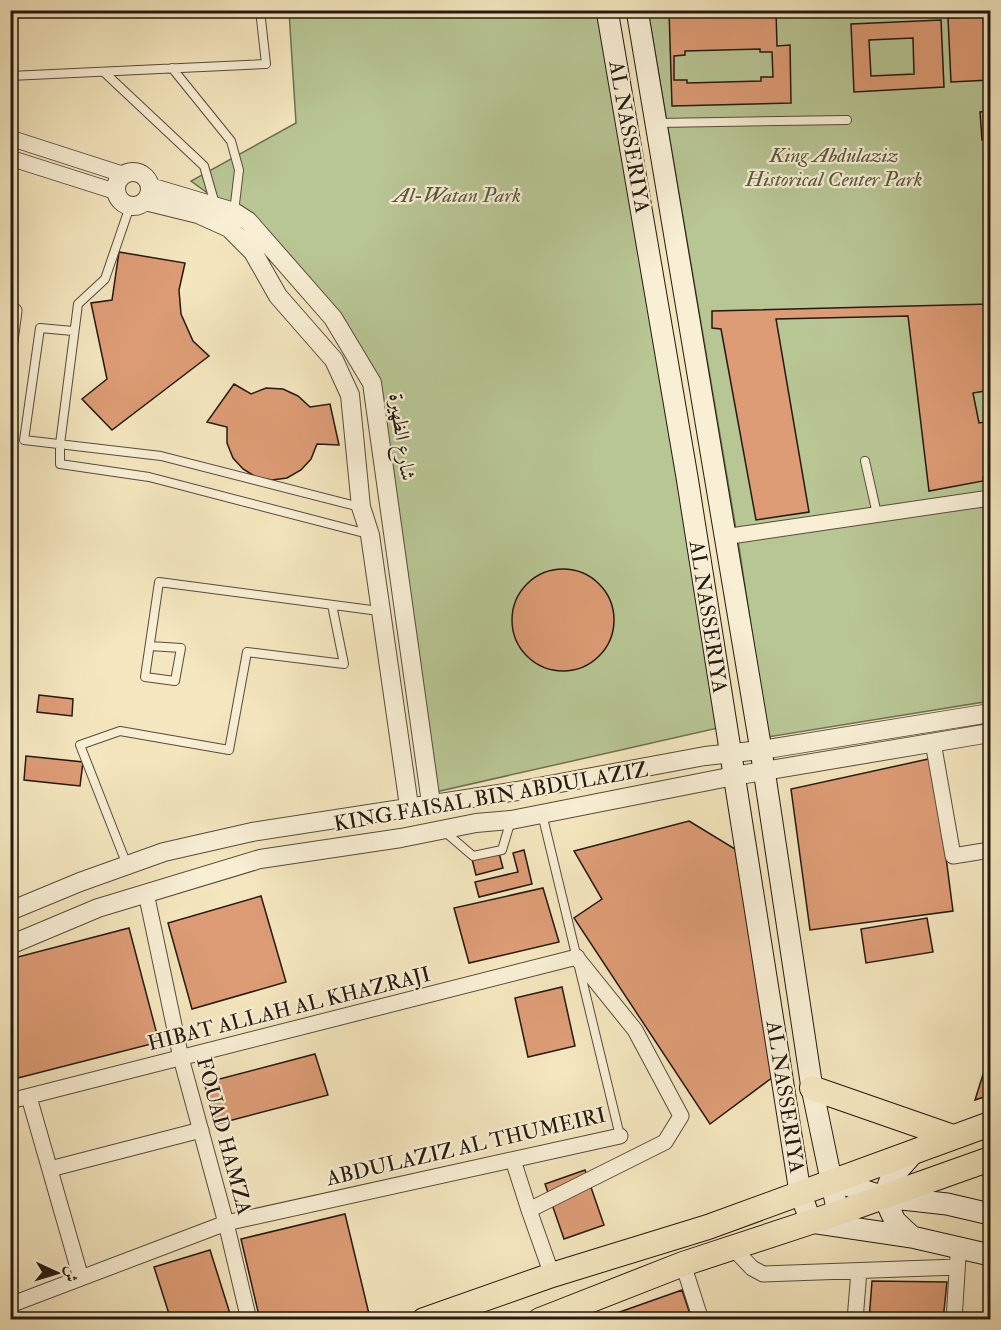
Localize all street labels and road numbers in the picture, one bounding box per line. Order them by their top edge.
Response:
street label: AL NASSERIYA [602,58,656,215]
street label: شارع الظهيرة [379,391,422,483]
street label: AL NASSERIYA [682,538,733,695]
street label: KING FAISAL BIN ABDULAZIZ [332,756,651,838]
street label: HIBAT ALLAH AL KHAZRAJI [145,961,433,1057]
street label: AL NASSERIYA [759,1018,810,1175]
street label: FOUAD HAMZA [190,1054,258,1218]
street label: ABDULAZIZ AL THUMEIRI [323,1102,608,1193]

